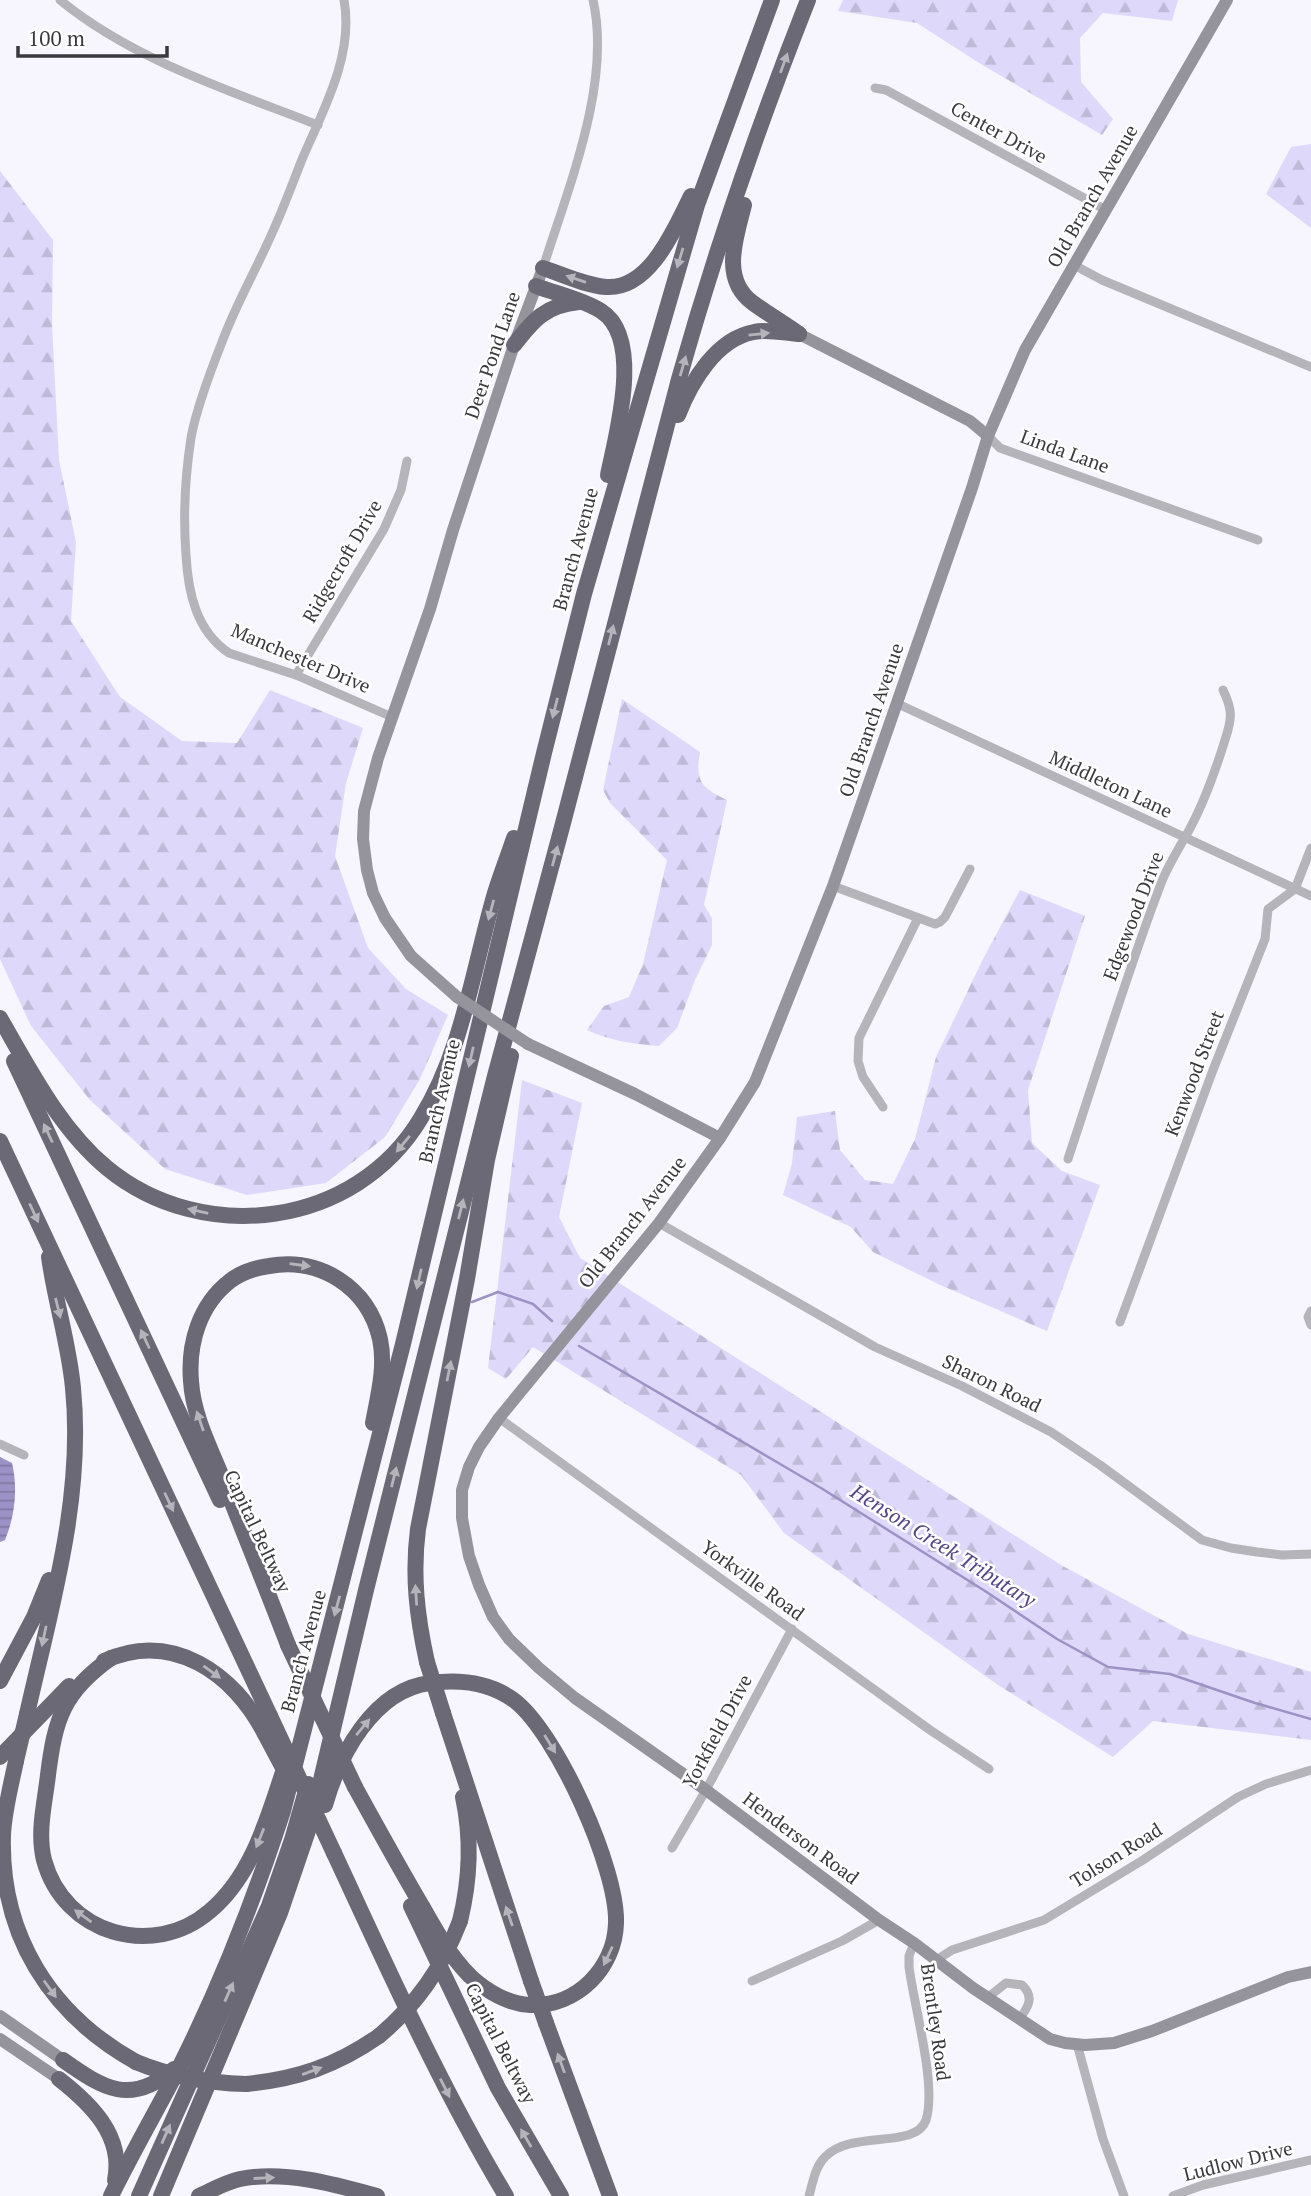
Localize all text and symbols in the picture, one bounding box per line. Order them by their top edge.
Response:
scale bar [18,14,166,58]
text: 100 m [28,24,85,52]
one-way arrow [778,53,789,74]
street label: Center Drive [947,95,1052,168]
street label: Old Branch Avenue [1040,120,1143,272]
one-way arrow [674,248,685,269]
one-way arrow [565,273,586,284]
street label: Deer Pond Lane [458,288,525,422]
one-way arrow [748,328,770,339]
one-way arrow [678,355,688,376]
street label: Linda Lane [1017,423,1113,478]
street label: Branch Avenue [546,485,603,613]
street label: Ridgecroft Drive [296,495,387,627]
street label: Manchester Drive [228,617,375,698]
one-way arrow [606,624,617,646]
street label: Old Branch Avenue [832,640,909,800]
one-way arrow [549,697,560,719]
street label: Middleton Lane [1046,744,1177,823]
one-way arrow [550,845,560,866]
street label: Edgewood Drive [1096,848,1169,984]
one-way arrow [485,899,496,921]
street label: Kenwood Street [1158,1006,1229,1139]
street label: Branch Avenue [412,1037,465,1165]
one-way arrow [465,1046,476,1068]
one-way arrow [42,1123,54,1143]
one-way arrow [395,1134,410,1152]
street label: Old Branch Avenue [572,1150,691,1293]
one-way arrow [456,1198,467,1220]
one-way arrow [28,1203,39,1223]
one-way arrow [186,1206,208,1217]
one-way arrow [289,1260,311,1271]
one-way arrow [413,1268,424,1290]
one-way arrow [53,1297,64,1319]
one-way arrow [139,1329,151,1349]
street label: Sharon Road [939,1348,1046,1417]
one-way arrow [444,1360,455,1382]
one-way arrow [195,1411,206,1432]
street label: Capital Beltway [219,1466,298,1596]
one-way arrow [389,1466,400,1488]
water label: Henson Creek Tributary [845,1476,1042,1614]
one-way arrow [164,1492,175,1512]
street label: Yorkville Road [697,1534,810,1626]
one-way arrow [410,1584,421,1606]
street label: Branch Avenue [274,1587,331,1715]
one-way arrow [331,1595,342,1617]
one-way arrow [39,1625,50,1647]
one-way arrow [203,1665,221,1679]
street label: Yorkfield Drive [676,1670,757,1792]
one-way arrow [355,1719,370,1737]
one-way arrow [543,1734,556,1753]
street label: Henderson Road [738,1786,865,1890]
street label: Tolson Road [1065,1816,1167,1893]
one-way arrow [254,1827,265,1848]
one-way arrow [503,1906,514,1927]
one-way arrow [74,1909,92,1923]
one-way arrow [602,1946,614,1966]
street label: Brentley Road [916,1962,957,2083]
street label: Capital Beltway [460,1978,543,2108]
one-way arrow [43,1980,57,1998]
one-way arrow [223,1982,235,2002]
one-way arrow [555,2052,566,2073]
one-way arrow [302,2065,323,2076]
one-way arrow [439,2078,450,2098]
one-way arrow [161,2123,172,2144]
one-way arrow [520,2128,532,2147]
street label: Ludlow Drive [1181,2135,1295,2186]
one-way arrow [253,2172,275,2183]

